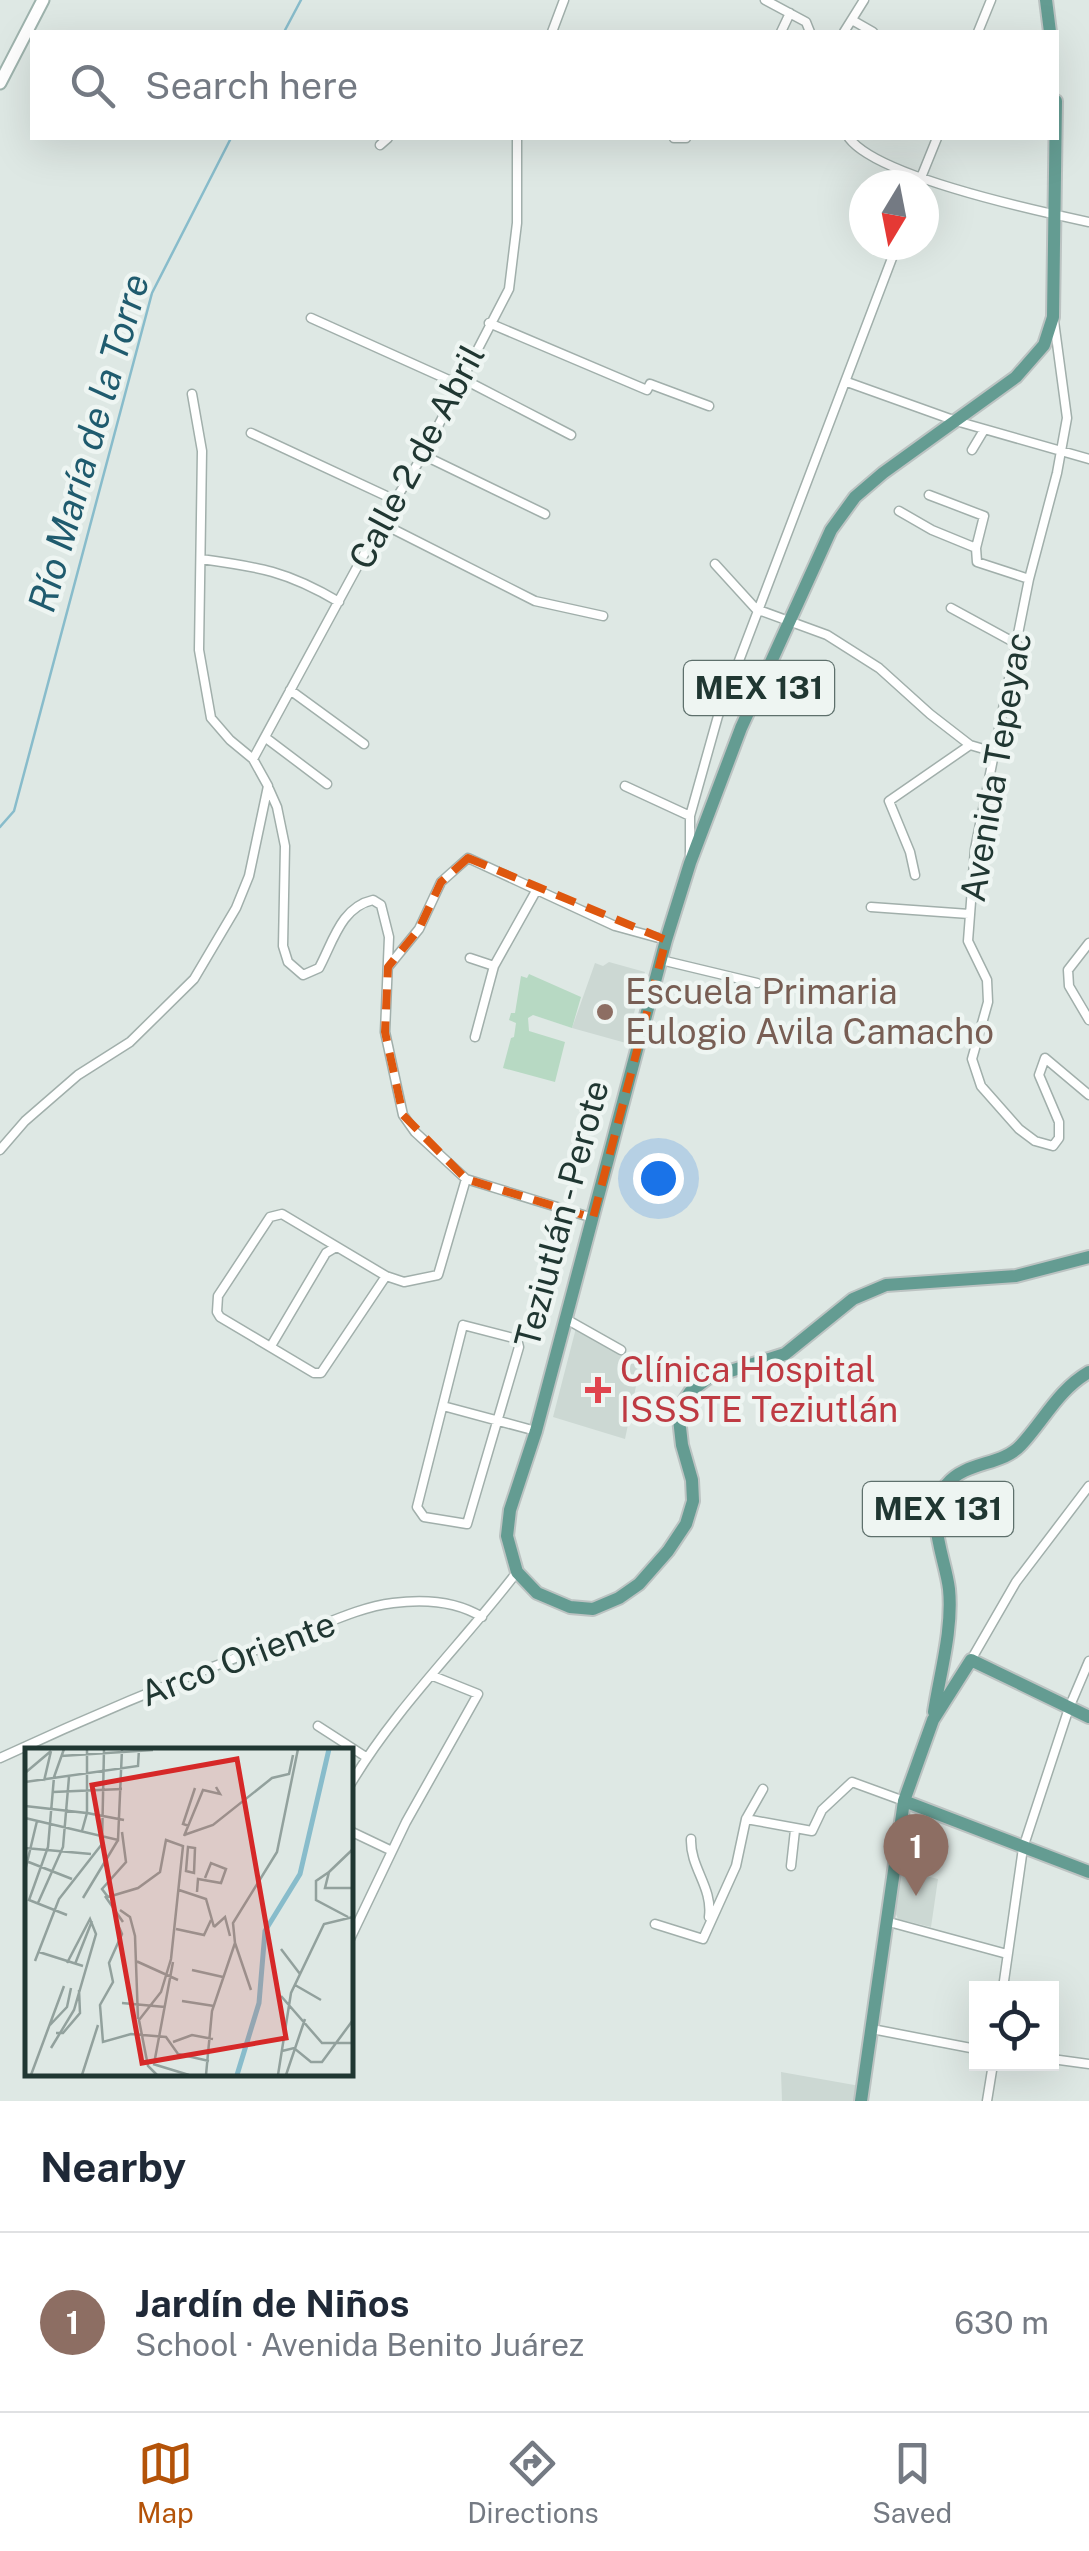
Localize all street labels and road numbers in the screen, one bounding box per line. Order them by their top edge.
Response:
street label: Calle 2 de Abril [340,338,493,576]
street label: Avenida Tepeyac [952,629,1039,905]
road number: MEX 131 [684,661,834,715]
street label: Teziutlán - Perote [506,1076,617,1352]
road number: MEX 131 [863,1482,1013,1536]
street label: Arco Oriente [135,1603,341,1714]

